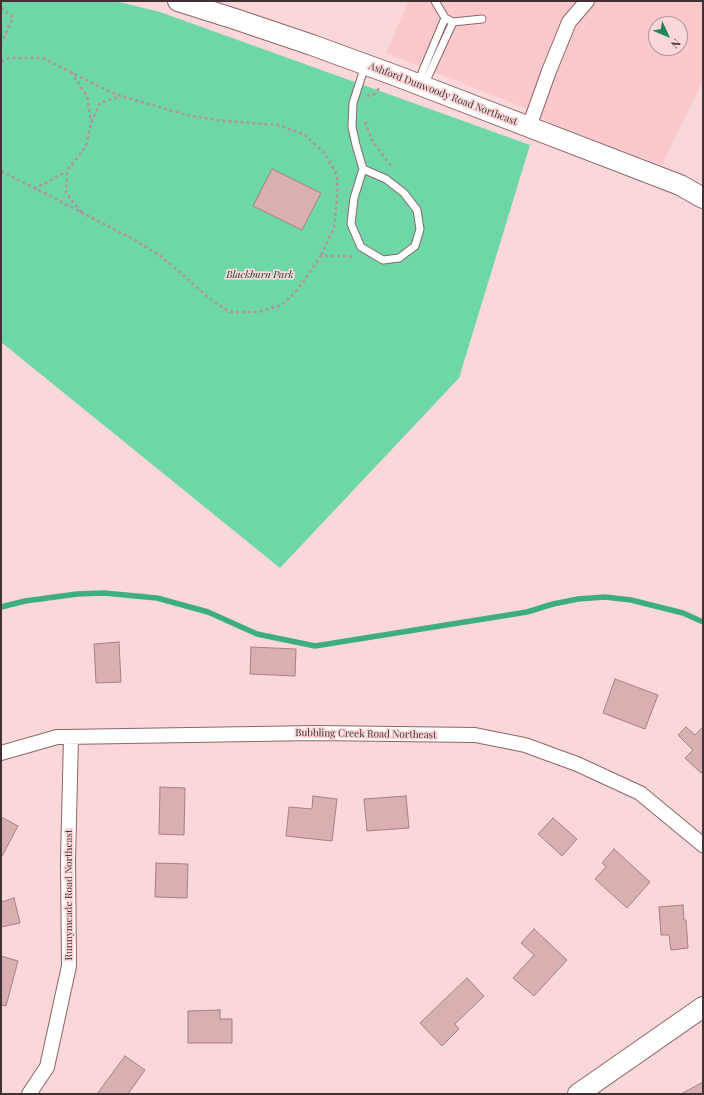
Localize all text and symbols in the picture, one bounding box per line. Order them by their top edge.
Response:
north arrow [648,16,688,56]
text: N [668,36,684,52]
street label: Ashford Dunwoody Road Northeast [367,60,519,128]
park label: Blackburn Park [226,269,294,281]
street label: Bubbling Creek Road Northeast [295,727,437,741]
street label: Runnymeade Road Northeast [63,830,75,960]

